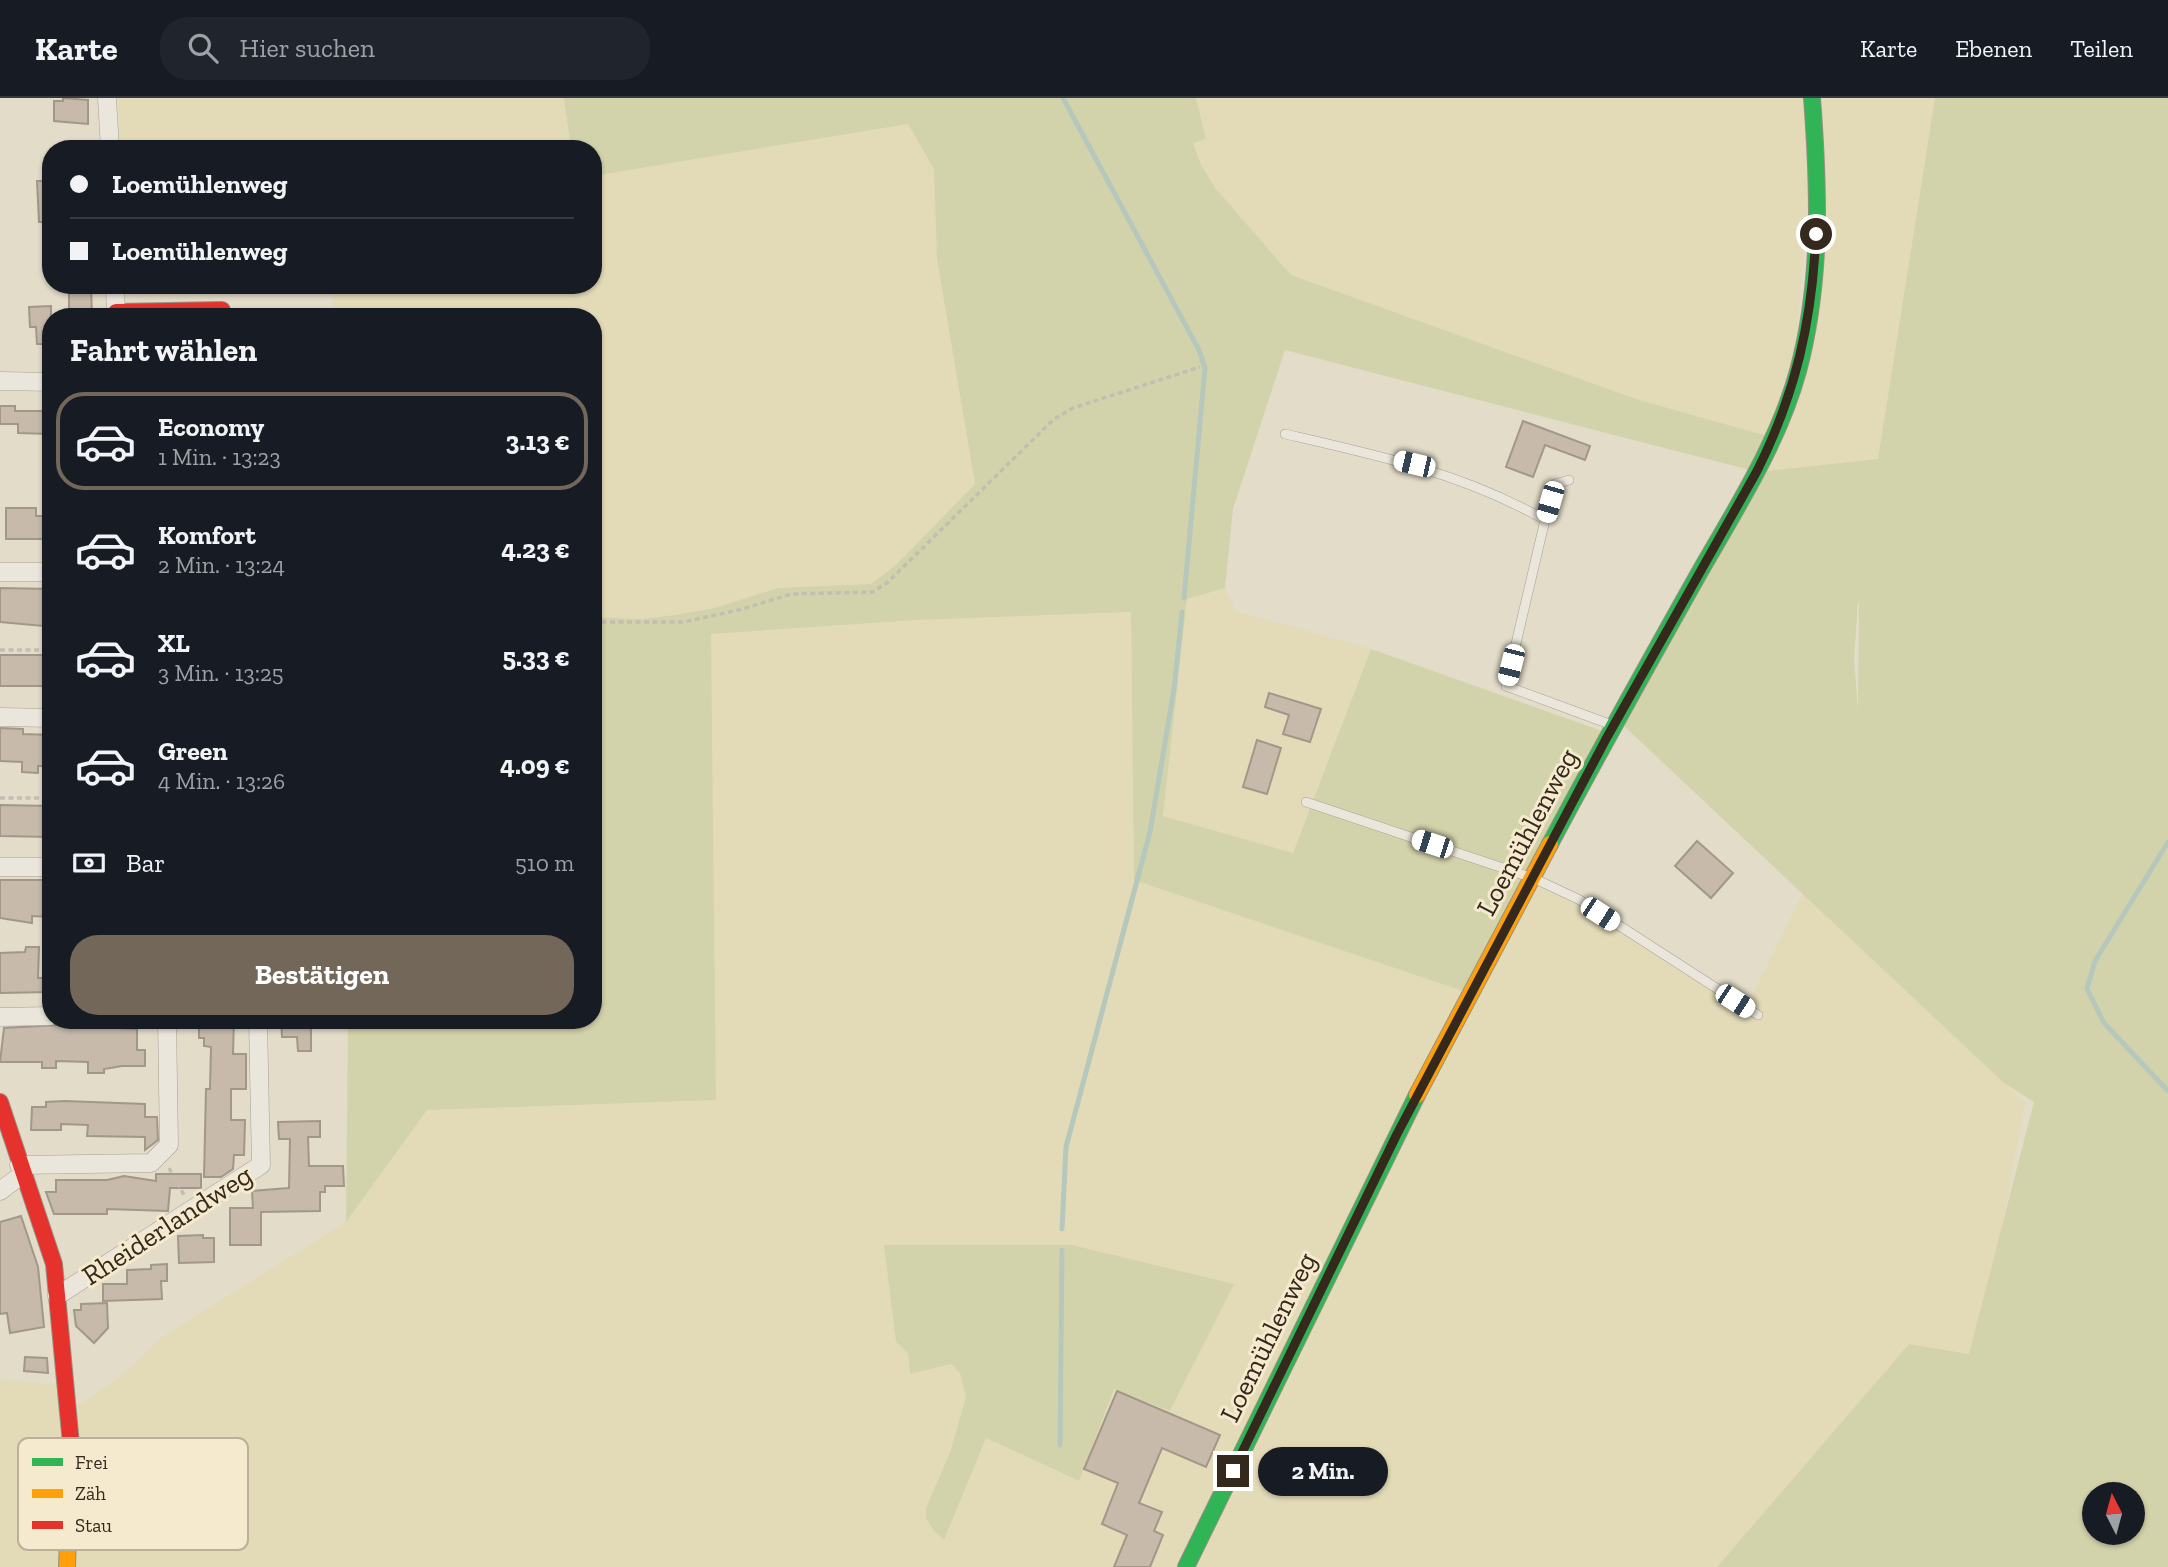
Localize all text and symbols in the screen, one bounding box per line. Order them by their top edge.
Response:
search box [160,17,650,80]
text: Karte [35,29,118,68]
icon: search [184,29,222,67]
text: Hier suchen [240,32,375,64]
text: Karte [1860,34,1917,63]
text: Ebenen [1955,34,2032,63]
text: Teilen [2070,34,2133,63]
text: Loemühlenweg [112,168,287,200]
route start [1800,218,1832,250]
text: Loemühlenweg [112,235,287,267]
text: Fahrt wählen [70,331,257,369]
icon: car [74,410,137,473]
text: Economy [158,411,264,443]
text: 3.13 € [506,425,570,457]
text: 1 Min. · 13:23 [158,443,281,471]
car [1392,449,1437,479]
car [1535,479,1566,525]
icon: car [74,518,137,581]
text: Komfort [158,519,256,551]
text: 4.23 € [501,533,570,565]
text: 2 Min. · 13:24 [158,551,285,579]
icon: car [74,626,137,689]
text: XL [158,627,190,659]
text: 5.33 € [503,641,570,673]
car [1496,642,1527,688]
text: 3 Min. · 13:25 [158,659,284,687]
icon: car [74,734,137,797]
text: Green [158,735,228,767]
street label: Loemühlenweg [1469,743,1585,921]
text: 4.09 € [500,749,570,781]
text: 4 Min. · 13:26 [158,767,285,795]
car [1409,828,1456,860]
icon: cash [70,844,108,882]
text: Bar [126,847,165,879]
text: 510 m [515,849,574,877]
car [1577,894,1624,934]
button: Bestätigen [70,935,574,1015]
car [1712,981,1759,1021]
street label: Rheiderlandweg [76,1158,258,1292]
street label: Loemühlenweg [1213,1247,1323,1427]
legend [18,1438,248,1550]
callout: 2 Min. [1258,1446,1387,1496]
text: Frei [75,1451,108,1474]
route end [1217,1455,1249,1487]
text: 2 Min. [1292,1457,1354,1485]
text: Zäh [75,1482,106,1505]
north arrow [2082,1482,2146,1545]
map controls [2082,1482,2145,1545]
text: Stau [75,1514,112,1537]

